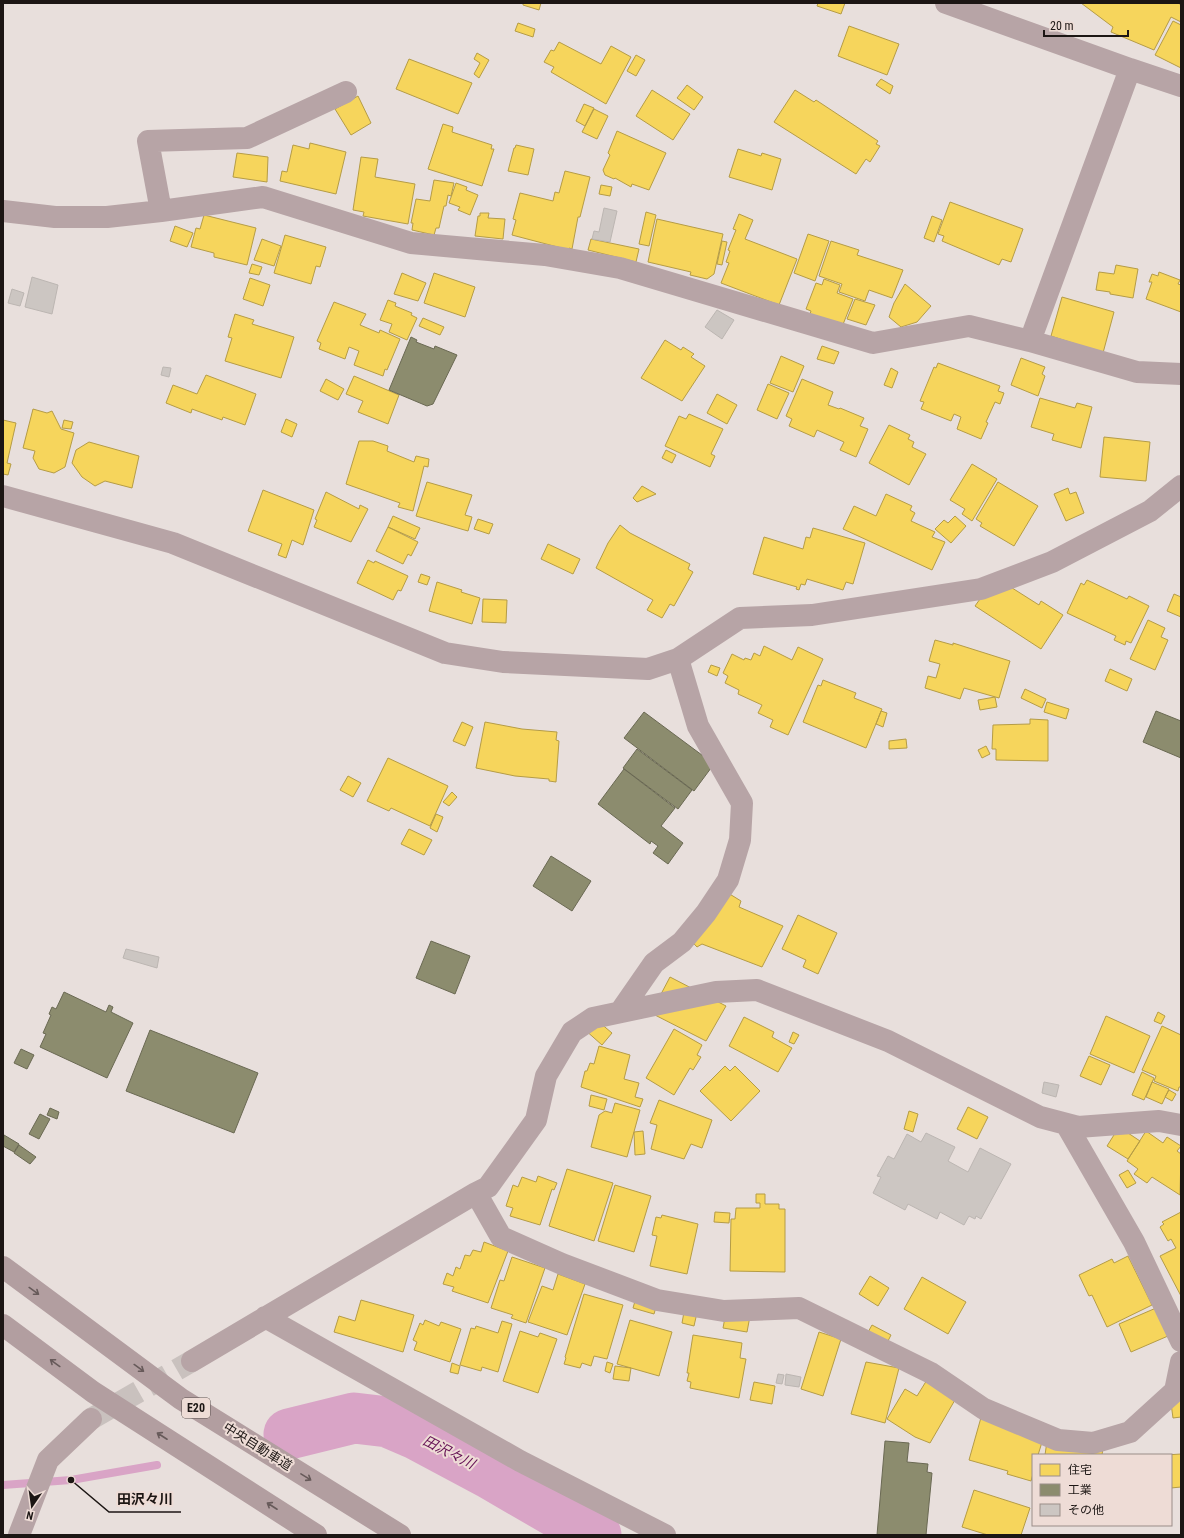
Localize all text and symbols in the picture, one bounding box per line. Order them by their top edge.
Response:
scale bar [1044,12,1128,38]
text: 20 m [1050,19,1074,33]
one-way arrow [29,1287,40,1295]
one-way arrow [49,1359,60,1367]
one-way arrow [133,1364,144,1372]
road number: E20 [182,1398,210,1418]
street label: 中央自動車道 [221,1419,295,1473]
one-way arrow [157,1432,168,1440]
water label: 田沢々川 [420,1432,479,1473]
legend [1032,1454,1172,1526]
text: 住宅 [1068,1463,1092,1477]
one-way arrow [301,1473,312,1481]
text: 工業 [1068,1483,1092,1497]
north arrow [12,1486,52,1526]
callout: 田沢々川 [109,1486,181,1512]
text: 田沢々川 [117,1491,173,1507]
one-way arrow [266,1502,278,1510]
text: その他 [1068,1503,1104,1517]
text: N [25,1508,35,1522]

